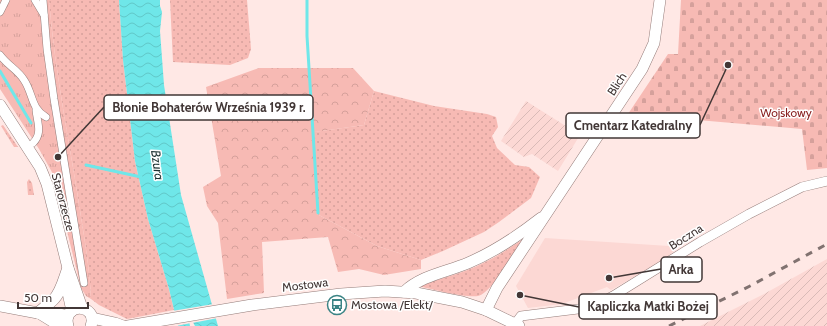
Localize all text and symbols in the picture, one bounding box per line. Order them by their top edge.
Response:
street label: Blich [604,69,630,98]
callout: Błonie Bohaterów Września 1939 r. [104,95,313,120]
text: Błonie Bohaterów Września 1939 r. [112,99,306,115]
park label: Wojskowy [760,105,812,120]
callout: Cmentarz Katedralny [566,113,700,138]
text: Cmentarz Katedralny [574,117,692,133]
water label: Bzura [148,149,168,181]
street label: Starorzecze [49,171,78,233]
street label: Boczna [666,220,706,253]
callout: Arka [661,257,702,282]
text: Arka [668,261,694,277]
street label: Mostowa [281,274,329,295]
scale bar [18,284,88,310]
text: 50 m [24,290,52,305]
bus stop icon: Mostowa /Elekt/ [326,294,348,316]
callout: Kapliczka Matki Bożej [579,294,717,319]
place label: Mostowa /Elekt/ [351,297,434,312]
text: Kapliczka Matki Bożej [587,298,709,314]

